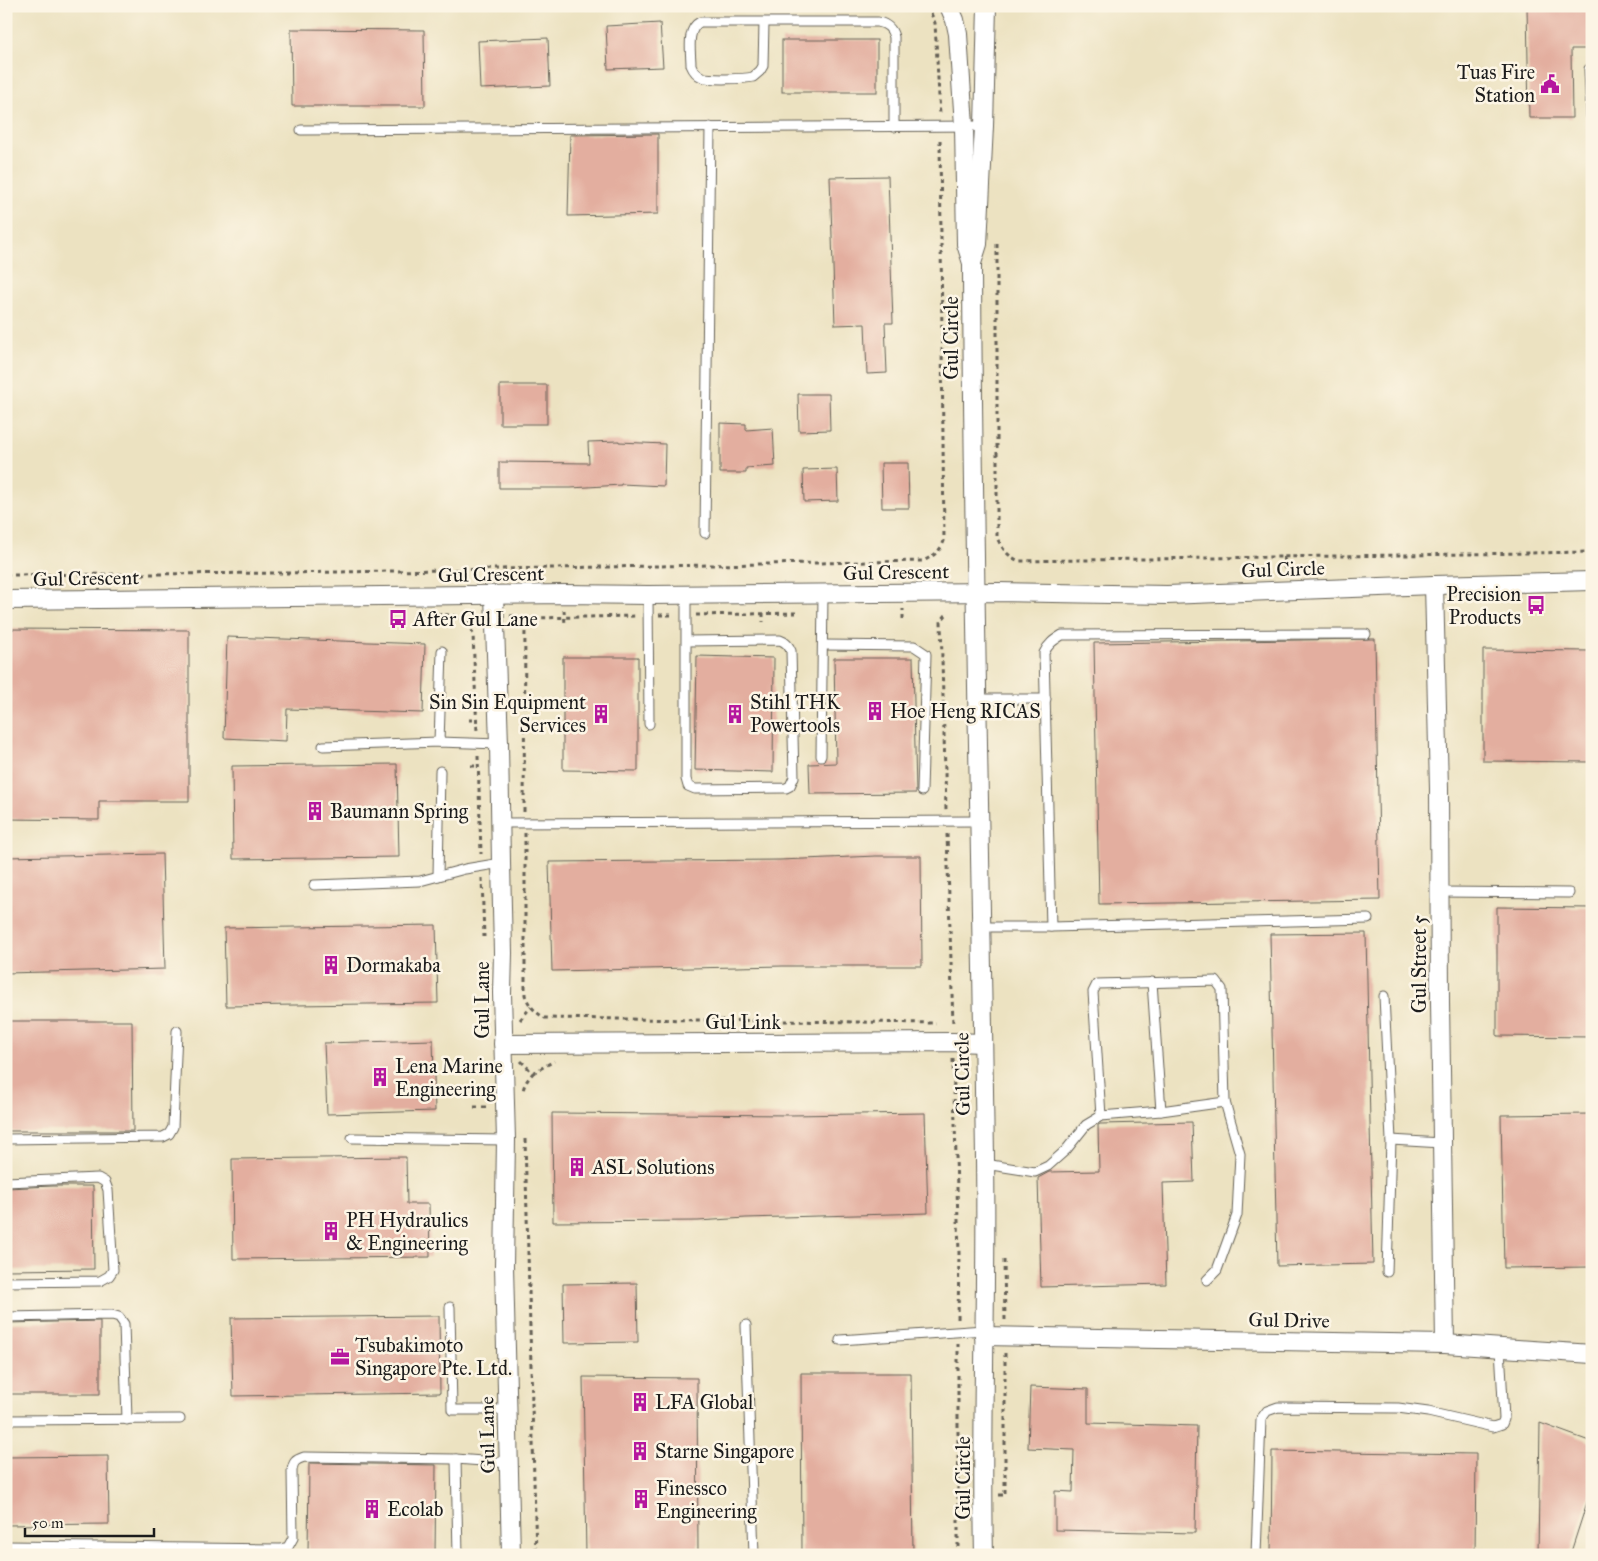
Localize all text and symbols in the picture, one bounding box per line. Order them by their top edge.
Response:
place label: Tuas Fire Station [1457,60,1535,107]
public building icon: Tuas Fire Station [1539,73,1561,95]
street label: Gul Circle [939,296,963,380]
street label: Gul Circle [1241,556,1325,582]
street label: Gul Crescent [843,559,949,585]
street label: Gul Crescent [438,561,544,587]
street label: Gul Crescent [33,565,139,591]
place label: Precision Products [1446,582,1521,629]
bus stop icon: Precision Products [1525,594,1547,616]
place label: After Gul Lane [412,607,538,631]
bus stop icon: After Gul Lane [387,608,409,630]
place label: Sin Sin Equipment Services [429,690,586,737]
place label: Stihl THK Powertools [750,690,841,737]
place label: Hoe Heng RICAS [890,699,1041,724]
building icon: Hoe Heng RICAS [864,700,886,722]
building icon: Sin Sin Equipment Services [590,703,612,725]
building icon: Stihl THK Powertools [724,703,746,725]
place label: Baumann Spring [330,799,469,824]
building icon: Baumann Spring [304,800,326,822]
street label: Gul Street 5 [1407,915,1431,1013]
place label: Dormakaba [346,953,441,977]
building icon: Dormakaba [320,954,342,976]
street label: Gul Lane [470,961,494,1039]
street label: Gul Link [705,1010,781,1034]
street label: Gul Circle [949,1032,975,1116]
place label: Lena Marine Engineering [395,1054,503,1102]
building icon: Lena Marine Engineering [369,1066,391,1088]
place label: ASL Solutions [591,1155,714,1179]
building icon: ASL Solutions [566,1156,588,1178]
place label: PH Hydraulics & Engineering [346,1208,469,1256]
building icon: PH Hydraulics & Engineering [320,1220,342,1242]
street label: Gul Drive [1248,1307,1330,1333]
place label: Tsubakimoto Singapore Pte. Ltd. [355,1333,512,1381]
office icon: Tsubakimoto Singapore Pte. Ltd. [329,1346,351,1368]
place label: LFA Global [655,1390,754,1414]
building icon: LFA Global [629,1391,651,1413]
street label: Gul Lane [474,1396,500,1474]
street label: Gul Circle [951,1436,975,1520]
place label: Starne Singapore [655,1439,794,1464]
building icon: Starne Singapore [629,1440,651,1462]
place label: Finessco Engineering [656,1476,757,1524]
building icon: Finessco Engineering [630,1488,652,1510]
place label: Ecolab [387,1497,444,1521]
building icon: Ecolab [361,1498,383,1520]
scale bar [25,1506,154,1538]
text: 50 m [32,1514,64,1532]

